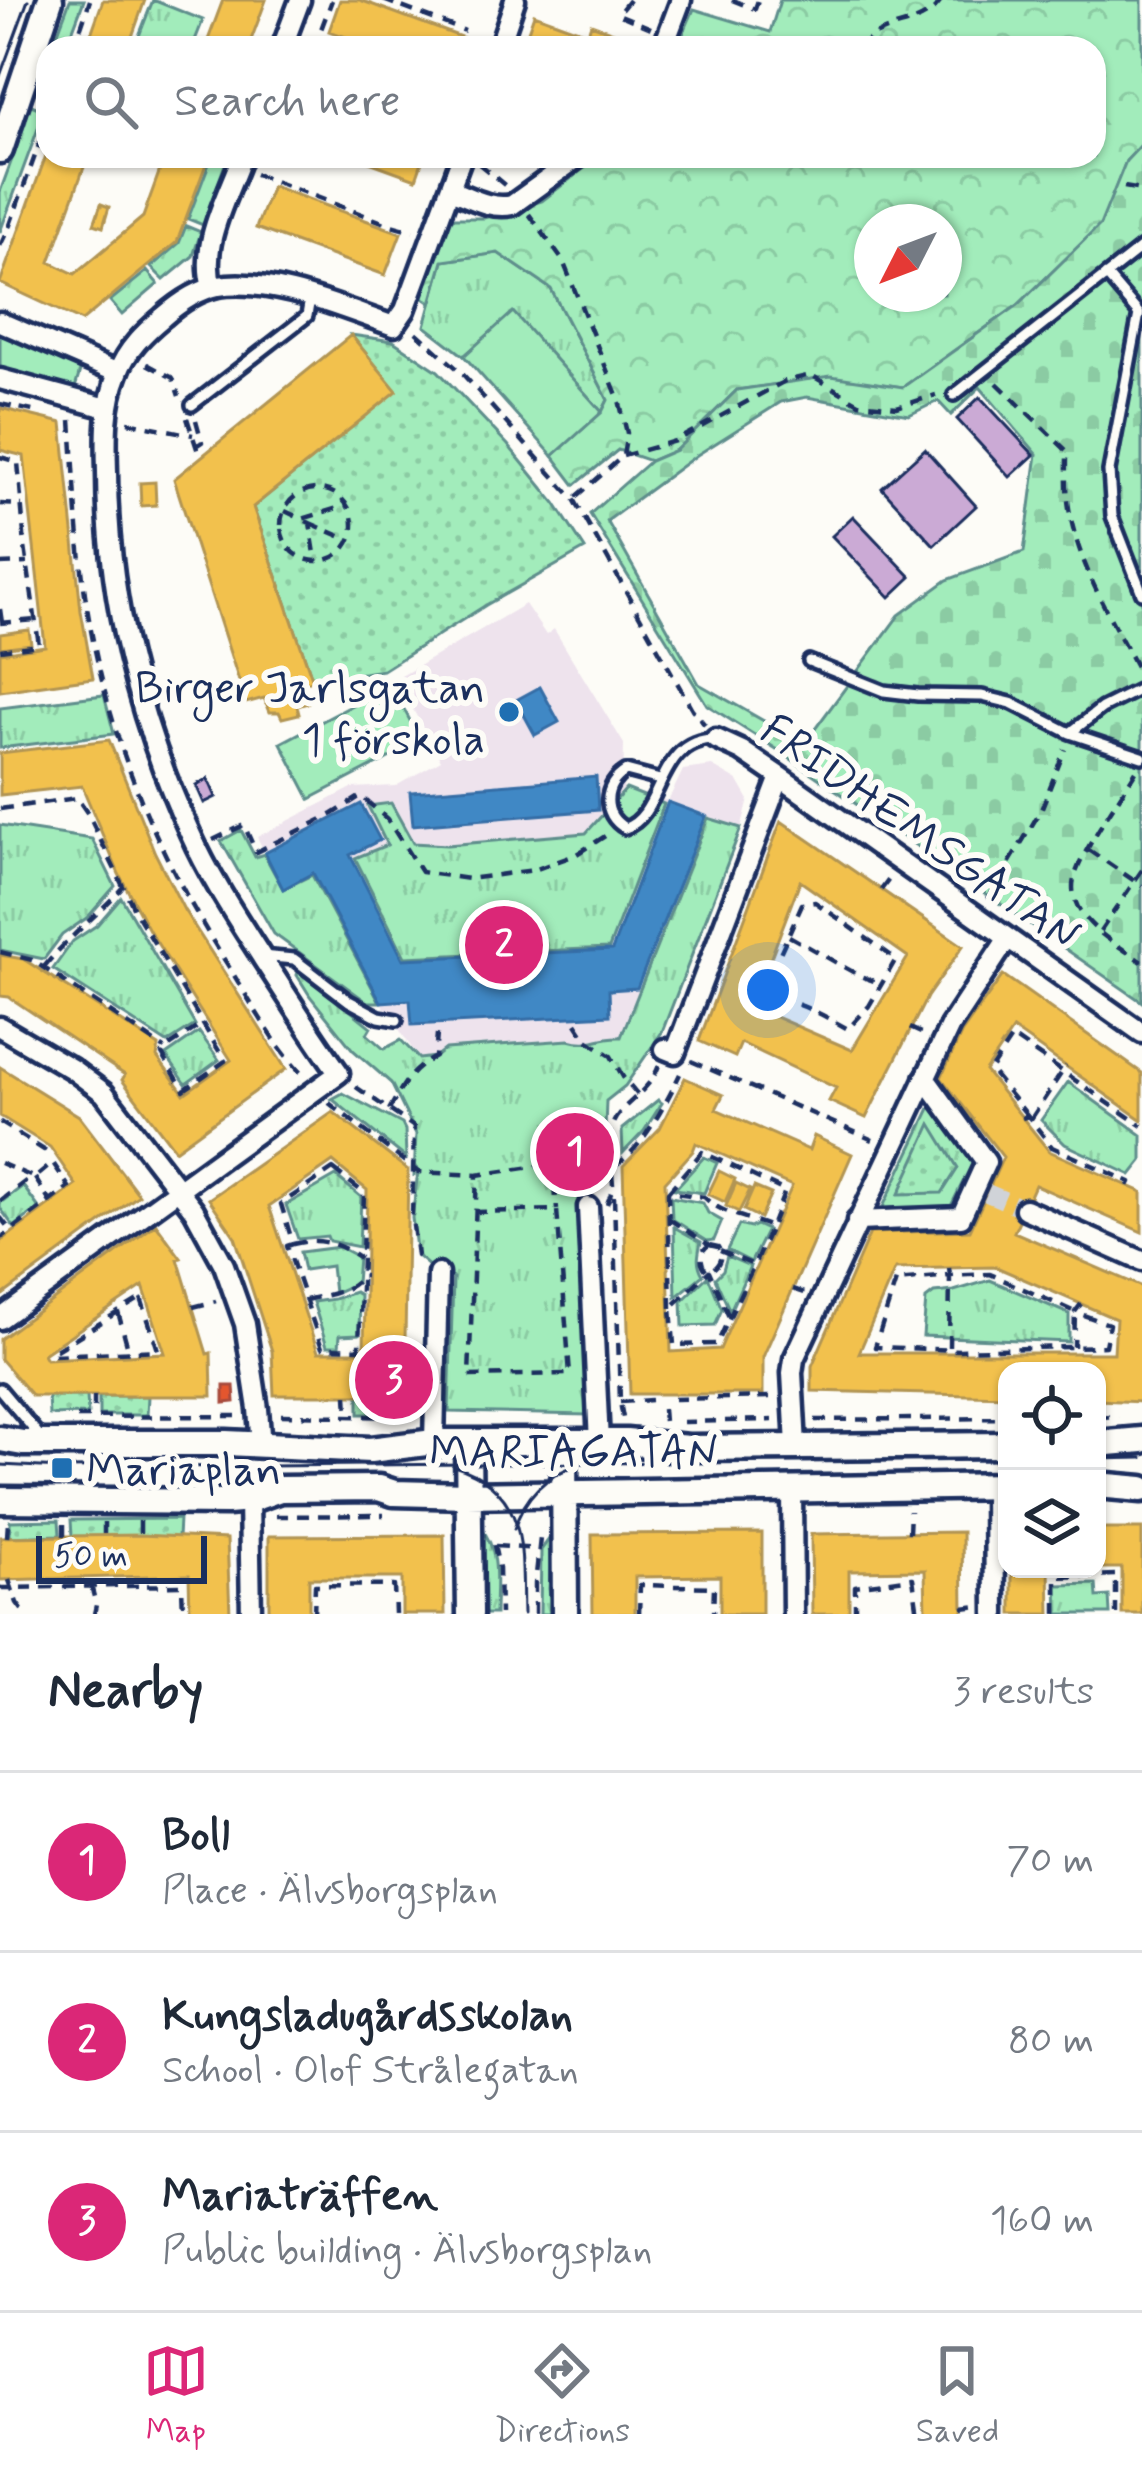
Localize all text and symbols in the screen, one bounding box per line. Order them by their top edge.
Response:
search box [36,36,1106,168]
icon: search [78,69,144,135]
text: Search here [174,73,401,132]
north arrow [854,204,962,312]
place label: Birger Jarlsgatan 1 förskola [135,660,485,771]
marker: Birger Jarlsgatan 1 förskola [496,699,522,725]
street label: FRIDHEMSGATAN [748,702,1090,966]
pin: 2 [465,900,543,990]
your location [738,960,798,1020]
pin: 1 [536,1107,614,1197]
pin: 3 [355,1335,433,1425]
map controls [998,1362,1106,1578]
button: locate [998,1362,1106,1470]
street label: MARIAGATAN [429,1424,719,1483]
place label: Mariaplan [86,1442,281,1501]
marker: Mariaplan [49,1455,75,1481]
button: layers [998,1470,1106,1578]
scale bar [36,1530,207,1583]
text: 50 m [54,1535,128,1579]
text: Nearby [48,1659,203,1725]
text: 3 results [953,1667,1094,1718]
text: Boll [162,1807,230,1866]
text: 1 [78,1836,96,1887]
text: 70 m [1006,1836,1094,1887]
text: Place · Älvsborgsplan [162,1866,498,1917]
text: Kungsladugårdsskolan [162,1987,573,2046]
text: 2 [77,2016,97,2067]
text: 80 m [1008,2016,1094,2067]
text: School · Olof Strålegatan [162,2046,579,2097]
text: Mariaträffen [162,2167,438,2226]
text: 3 [78,2196,96,2247]
text: 160 m [990,2196,1094,2247]
text: Public building · Älvsborgsplan [162,2226,652,2277]
tab: Map [143,2338,209,2454]
tab: Directions [494,2338,630,2454]
tab: Saved [916,2338,999,2454]

